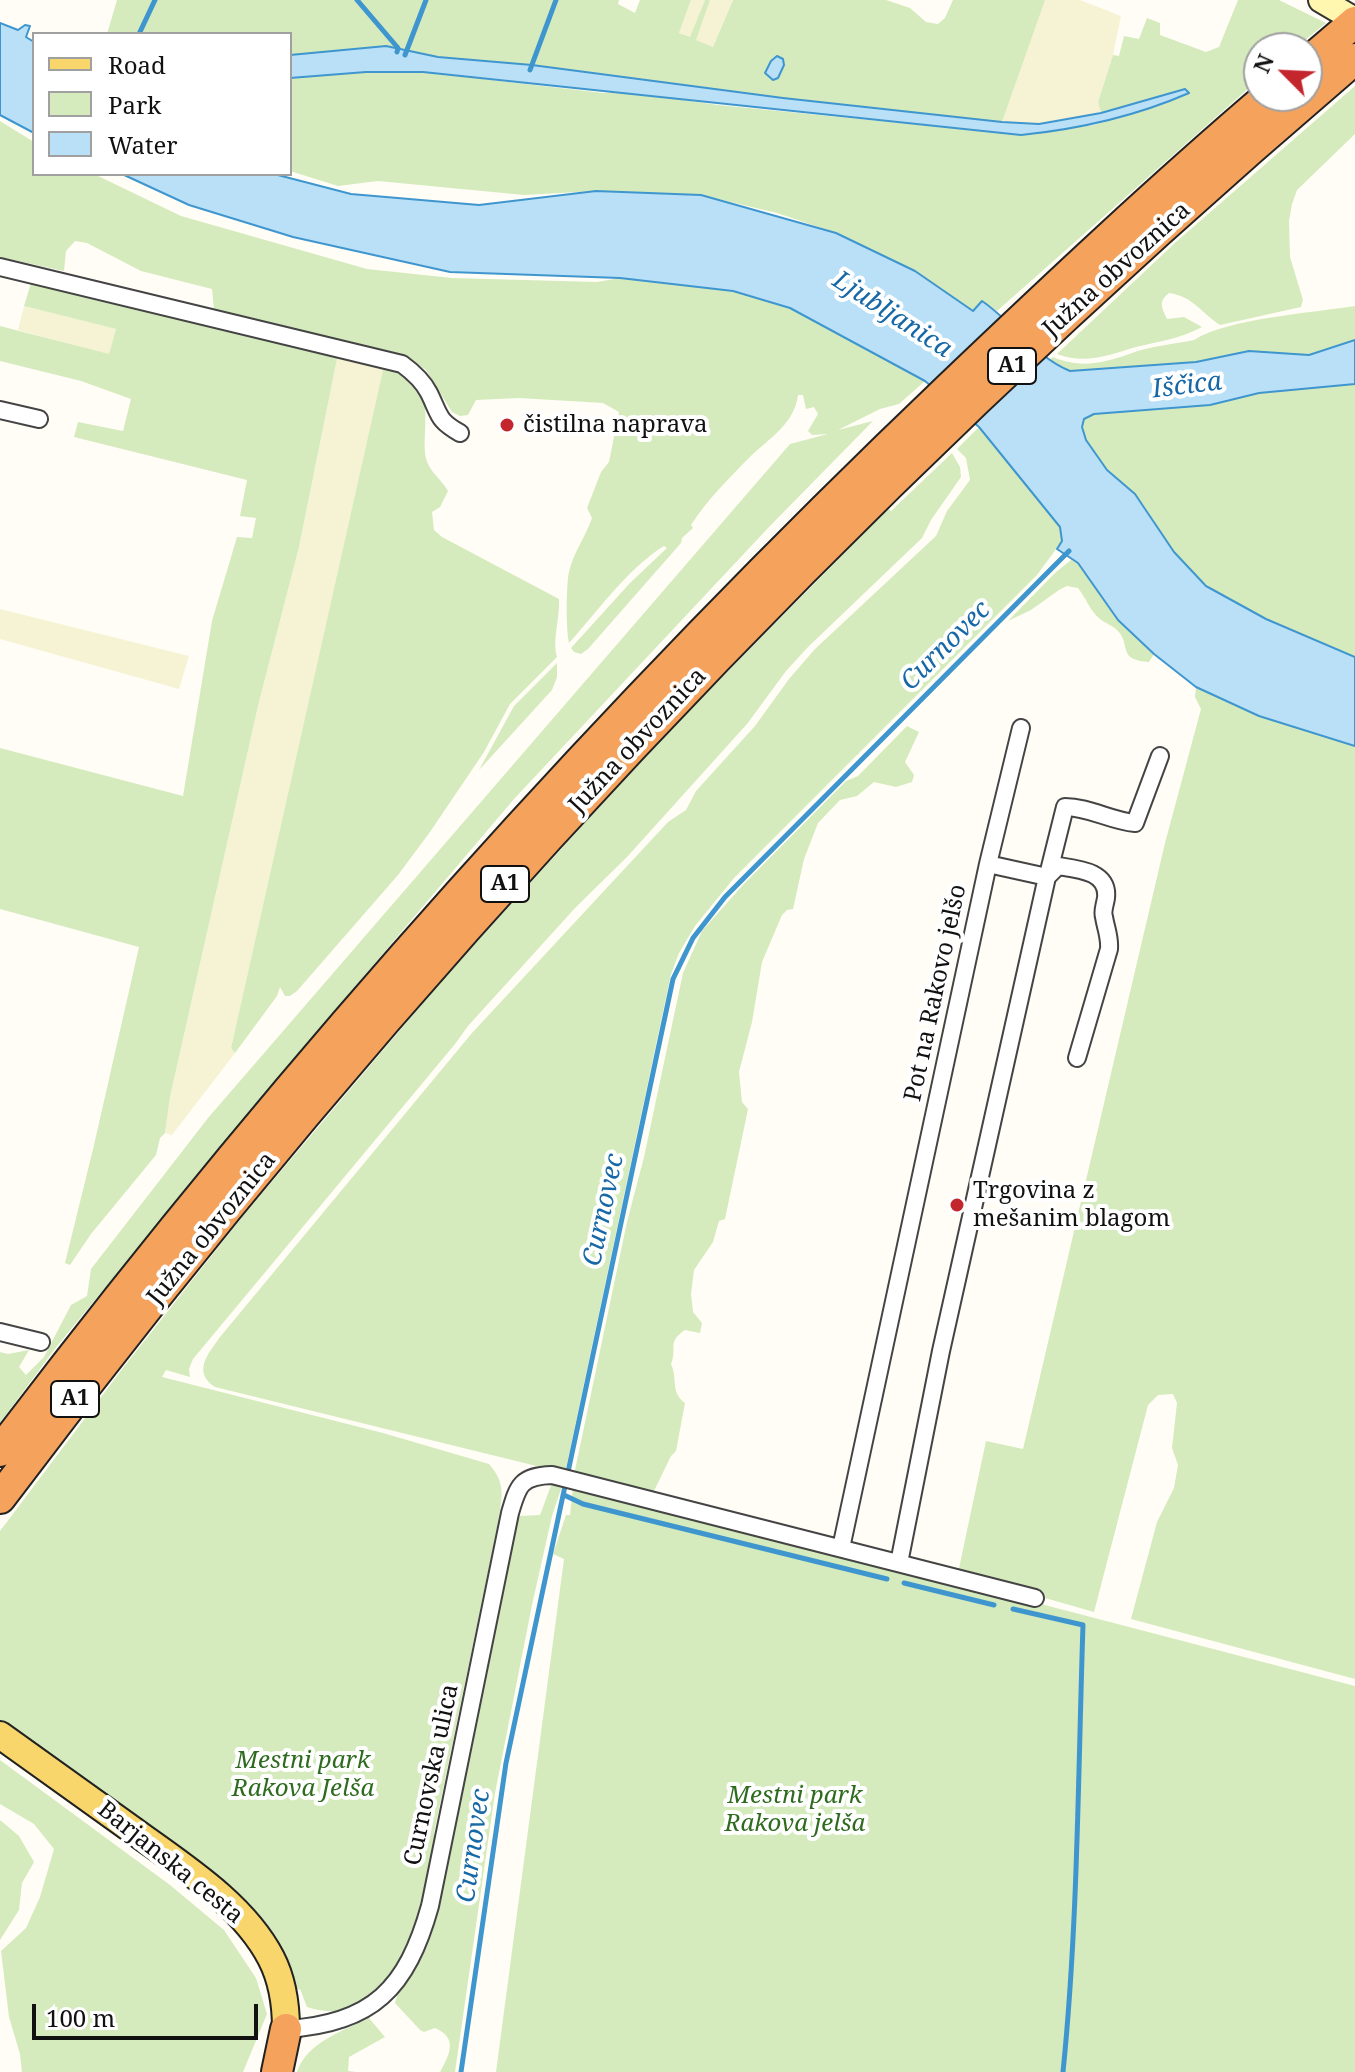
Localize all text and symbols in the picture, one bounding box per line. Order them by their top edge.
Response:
legend [32,32,292,176]
north arrow [1243,32,1323,112]
text: Road [108,48,166,81]
text: N [1246,49,1280,77]
text: Park [108,88,161,121]
text: Water [108,128,178,161]
street label: Južna obvoznica [1037,196,1197,344]
water label: Ljubljanica [827,265,957,365]
road number: A1 [988,348,1036,384]
water label: Iščica [1150,366,1224,406]
place label: čistilna naprava [523,411,708,439]
marker: čistilna naprava [498,416,516,434]
water label: Curnovec [895,595,997,697]
street label: Južna obvoznica [563,662,713,820]
road number: A1 [481,866,529,902]
street label: Pot na Rakovo jelšo [899,882,973,1104]
street label: Južna obvoznica [142,1147,282,1311]
water label: Curnovec [577,1151,631,1269]
place label: Trgovina z mešanim blagom [973,1177,1170,1233]
marker: Trgovina z mešanim blagom [948,1196,966,1214]
road number: A1 [51,1381,99,1417]
street label: Curnovska ulica [399,1682,465,1868]
park label: Mestni park Rakova Jelša [232,1747,374,1803]
park label: Mestni park Rakova jelša [725,1782,865,1838]
water label: Curnovec [451,1787,497,1905]
street label: Barjanska cesta [91,1796,249,1930]
scale bar [36,1988,262,2038]
text: 100 m [46,2001,115,2034]

